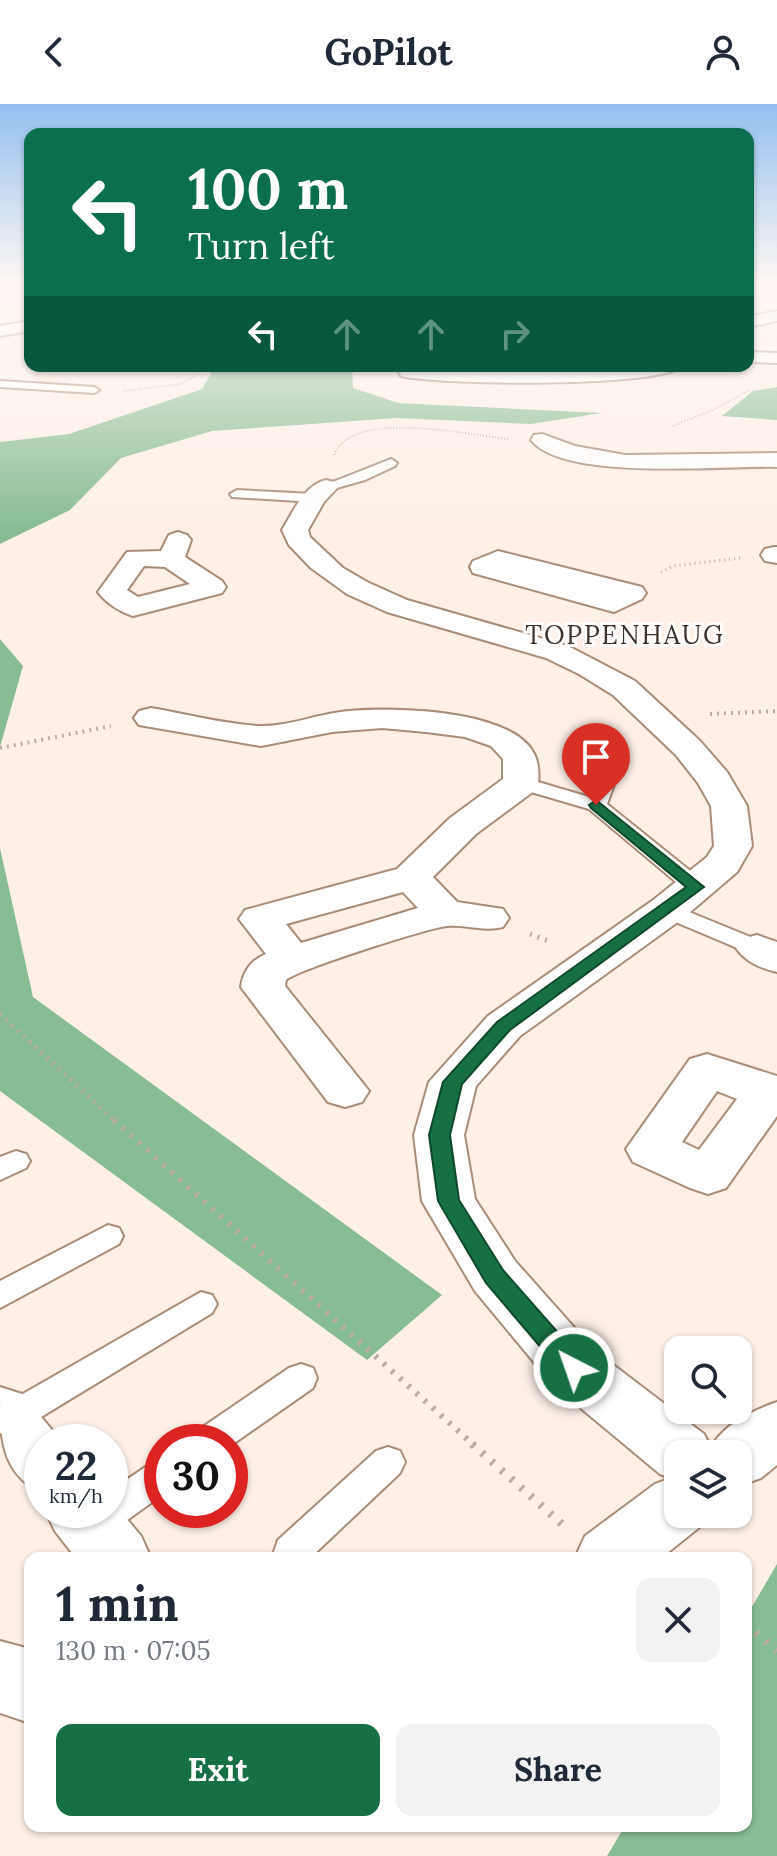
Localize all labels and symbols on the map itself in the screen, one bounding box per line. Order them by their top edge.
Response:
district label: TOPPENHAUG [525,618,725,651]
pin [562,723,630,805]
position arrow [532,1326,616,1410]
speed limit sign: 30 [144,1424,248,1528]

